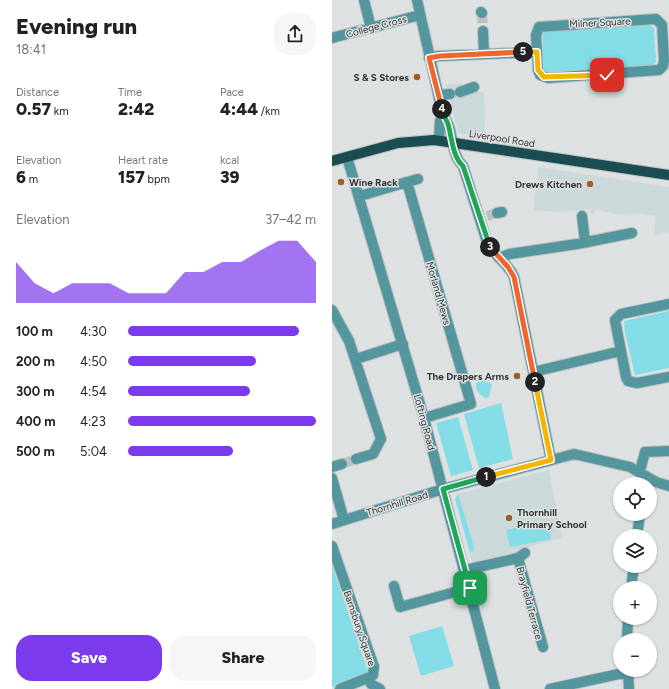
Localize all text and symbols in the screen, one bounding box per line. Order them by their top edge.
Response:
street label: College Cross [344,12,408,41]
text: Evening run [16,13,137,40]
button: share [274,13,316,55]
street label: Milner Square [569,14,632,31]
text: 18:41 [16,42,46,57]
pin: 5 [513,42,533,62]
text: 5 [520,45,526,58]
pin [590,58,624,92]
icon: check [596,64,618,86]
place label: S & S Stores [353,71,409,84]
marker: S & S Stores [412,72,422,82]
text: Distance [16,86,59,99]
text: Time [118,86,142,99]
text: Pace [220,86,244,99]
text: 0.57 [16,99,51,119]
text: 2:42 [118,99,154,119]
text: 4:44 [220,99,258,119]
pin: 4 [432,99,452,119]
text: 4 [439,102,445,115]
text: km [51,105,69,118]
text: /km [258,105,280,118]
street label: Liverpool Road [468,127,536,150]
text: Elevation [16,154,61,167]
text: Heart rate [118,154,168,167]
text: kcal [220,154,239,167]
text: 6 [16,167,26,187]
text: 157 [118,167,145,187]
text: 39 [220,167,240,187]
text: m [26,173,38,186]
text: bpm [145,173,170,186]
place label: Wine Rack [349,176,398,189]
marker: Wine Rack [336,177,346,187]
place label: Drews Kitchen [515,178,582,191]
marker: Drews Kitchen [585,179,595,189]
text: Elevation [16,212,69,227]
text: 37–42 m [265,212,316,227]
pin: 3 [480,237,500,257]
text: 3 [487,240,493,253]
street label: Morland Mews [423,260,454,327]
text: 100 m [16,324,53,339]
text: 4:30 [80,324,107,339]
text: 200 m [16,354,55,369]
text: 4:50 [80,354,107,369]
place label: The Drapers Arms [427,370,509,383]
marker: The Drapers Arms [512,371,522,381]
pin: 2 [525,372,545,392]
text: 2 [532,375,538,388]
text: 300 m [16,384,55,399]
text: 4:54 [80,384,107,399]
street label: Lofting Road [411,393,438,452]
text: 400 m [16,414,56,429]
text: 4:23 [80,414,106,429]
text: 500 m [16,444,55,459]
text: 5:04 [80,444,107,459]
pin: 1 [476,467,496,487]
text: 1 [484,470,488,483]
map controls [613,477,657,677]
button: locate [613,477,657,521]
street label: Thornhill Road [365,488,430,519]
place label: Thornhill Primary School [517,506,587,531]
marker: Thornhill Primary School [504,513,514,523]
button: layers [613,529,657,573]
street label: Brayfield Terrace [514,565,546,641]
pin [453,571,487,605]
icon: arrive [459,577,481,599]
button: + [613,581,657,625]
street label: Barnsbury Square [341,589,379,668]
button: − [613,633,657,677]
button: Save [16,635,162,681]
button: Share [170,635,316,681]

